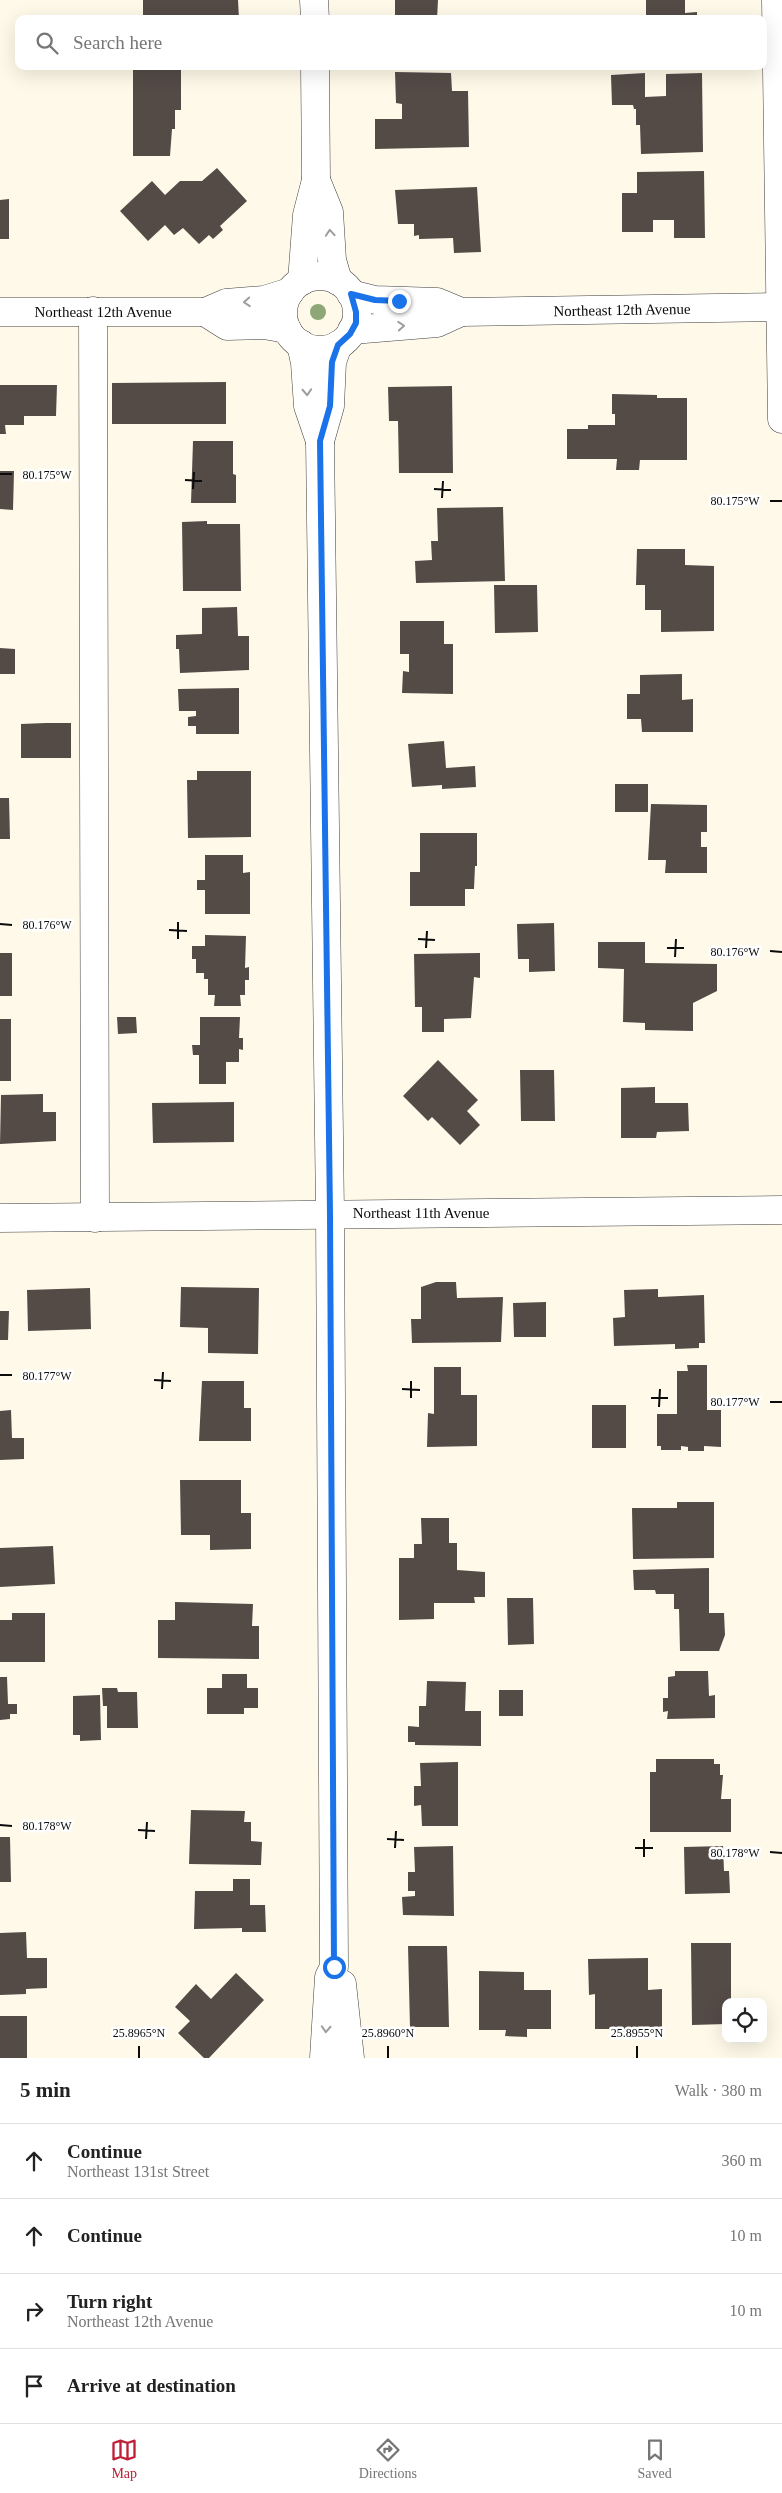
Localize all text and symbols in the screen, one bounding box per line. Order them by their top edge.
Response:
search box [15,15,767,70]
icon: search [33,29,61,57]
text: Search here [73,32,162,53]
one-way arrow [325,229,336,237]
route end [388,290,411,313]
one-way arrow [243,296,251,307]
street label: Northeast 12th Avenue [553,301,691,319]
street label: Northeast 12th Avenue [34,304,172,320]
one-way arrow [397,320,405,331]
one-way arrow [301,389,312,397]
text: 80.175°W [22,468,72,482]
text: 80.175°W [710,494,760,508]
text: 80.176°W [22,918,72,932]
text: 80.176°W [710,945,760,959]
street label: Northeast 11th Avenue [353,1205,490,1221]
text: 80.177°W [22,1369,72,1383]
text: 80.177°W [710,1395,760,1409]
text: 80.178°W [22,1819,72,1833]
text: 80.178°W [710,1846,760,1860]
route start [323,1956,346,1979]
map controls [722,1998,767,2043]
button: locate [722,1998,767,2043]
text: 25.8965°N [113,2026,166,2040]
one-way arrow [320,2026,331,2034]
text: 25.8960°N [362,2026,415,2040]
text: 25.8955°N [611,2026,664,2040]
text: 5 min [20,2078,71,2102]
text: Walk · 380 m [675,2082,762,2099]
text: Continue [67,2141,142,2162]
icon: ahead [20,2147,48,2175]
text: 360 m [722,2152,762,2169]
text: Northeast 131st Street [67,2163,209,2180]
icon: ahead [20,2222,48,2250]
text: Continue [67,2225,142,2246]
text: 10 m [730,2227,762,2244]
text: Turn right [67,2291,152,2312]
icon: right [20,2297,48,2325]
text: 10 m [730,2302,762,2319]
text: Northeast 12th Avenue [67,2313,213,2330]
icon: arrive [20,2372,48,2400]
text: Arrive at destination [67,2375,236,2396]
tab: Map [110,2436,138,2482]
tab: Directions [359,2436,417,2482]
tab: Saved [638,2436,672,2482]

